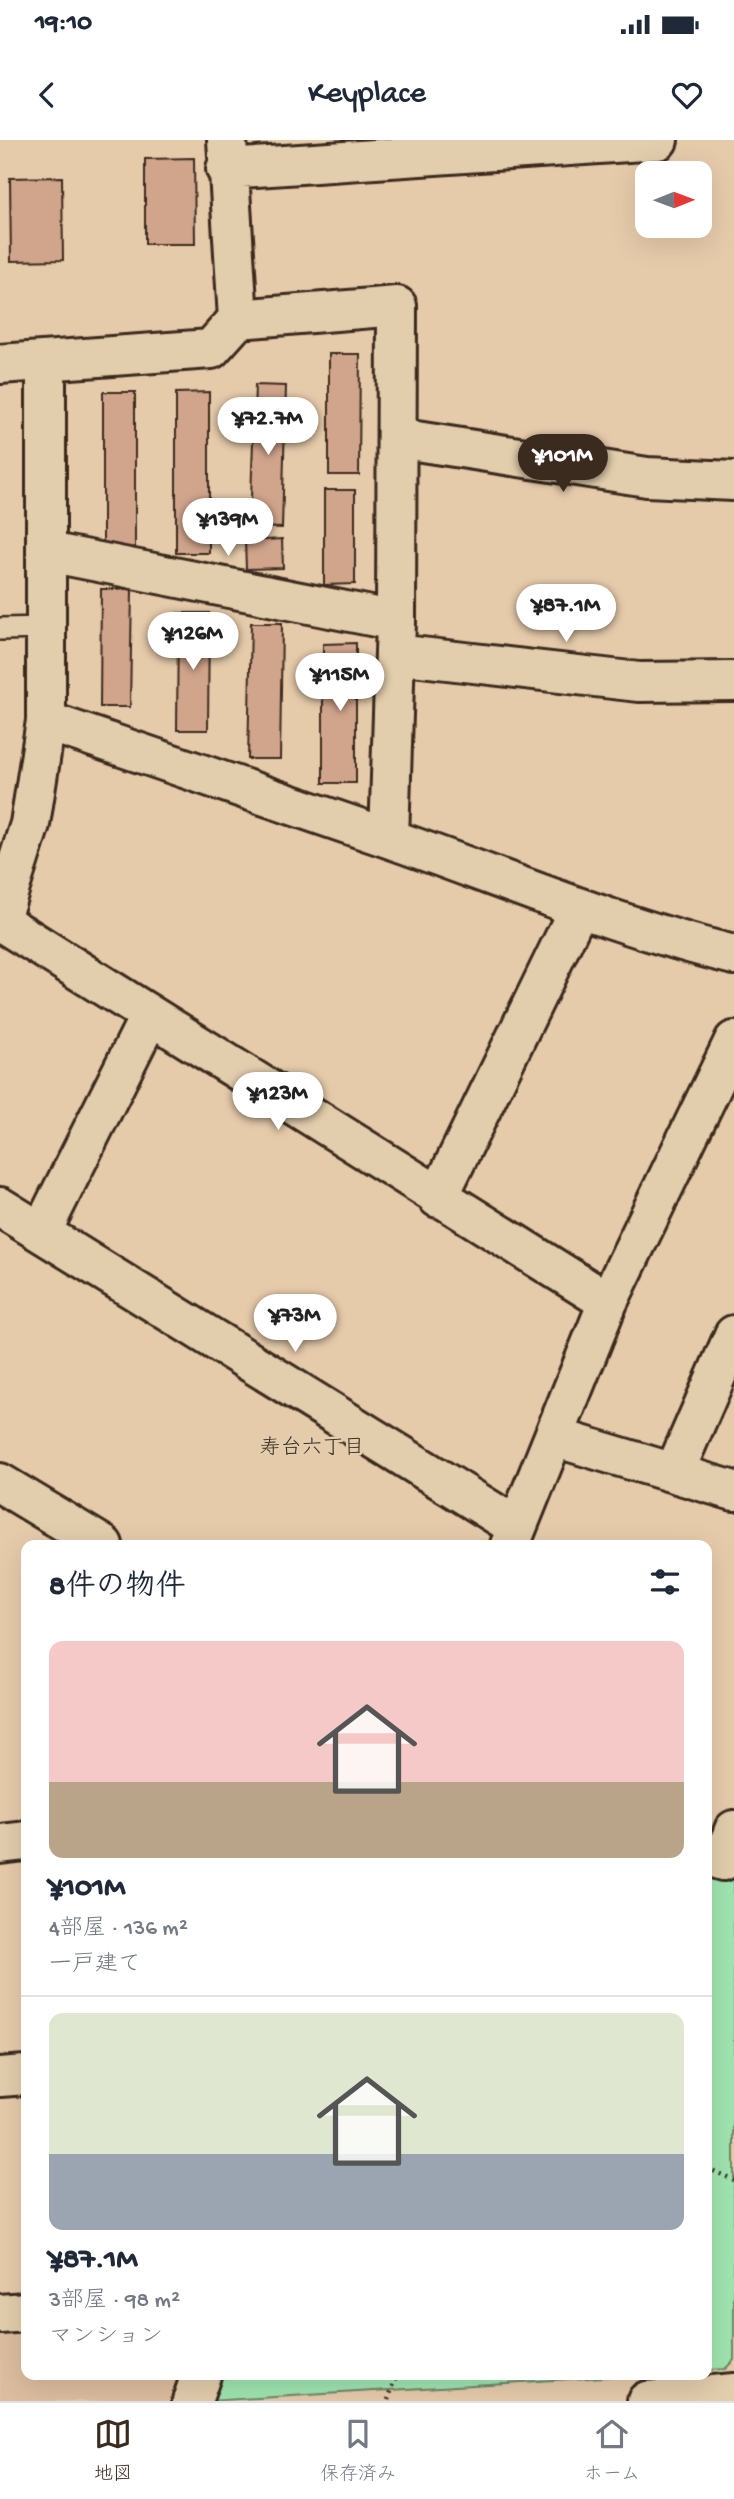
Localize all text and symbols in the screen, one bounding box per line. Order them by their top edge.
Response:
text: 19:10 [35,9,92,40]
icon: back [28,76,66,114]
text: Keyplace [308,76,426,114]
icon: heart [668,76,706,114]
north arrow [635,161,712,238]
map controls [635,161,712,238]
pin: ¥72.7M [211,398,325,457]
text: ¥72.7M [233,406,303,433]
pin: ¥101M [514,434,612,494]
text: ¥101M [534,443,592,470]
pin: ¥139M [179,498,277,558]
text: ¥139M [198,507,258,534]
pin: ¥87.1M [509,584,623,644]
text: ¥87.1M [532,593,600,620]
pin: ¥126M [144,612,242,672]
text: ¥126M [164,621,222,648]
pin: ¥115M [291,654,389,713]
text: ¥115M [311,662,369,689]
pin: ¥123M [229,1072,327,1132]
text: ¥123M [248,1081,308,1108]
pin: ¥73M [254,1294,336,1354]
text: ¥73M [270,1303,320,1330]
district label: 寿台六丁目 [260,1436,365,1462]
icon: filters [646,1563,684,1601]
text: 8件の物件 [49,1571,185,1606]
icon: home [304,1686,430,1812]
text: ¥101M [49,1872,125,1907]
text: 4部屋 · 136 m² [49,1916,188,1943]
text: 一戸建て [49,1952,141,1979]
icon: home [304,2058,430,2184]
text: ¥87.1M [49,2244,137,2279]
text: 3部屋 · 98 m² [49,2288,180,2315]
text: マンション [49,2324,163,2351]
tab: 地図 [94,2415,132,2487]
tab: 保存済み [320,2415,396,2487]
tab: ホーム [584,2415,640,2487]

